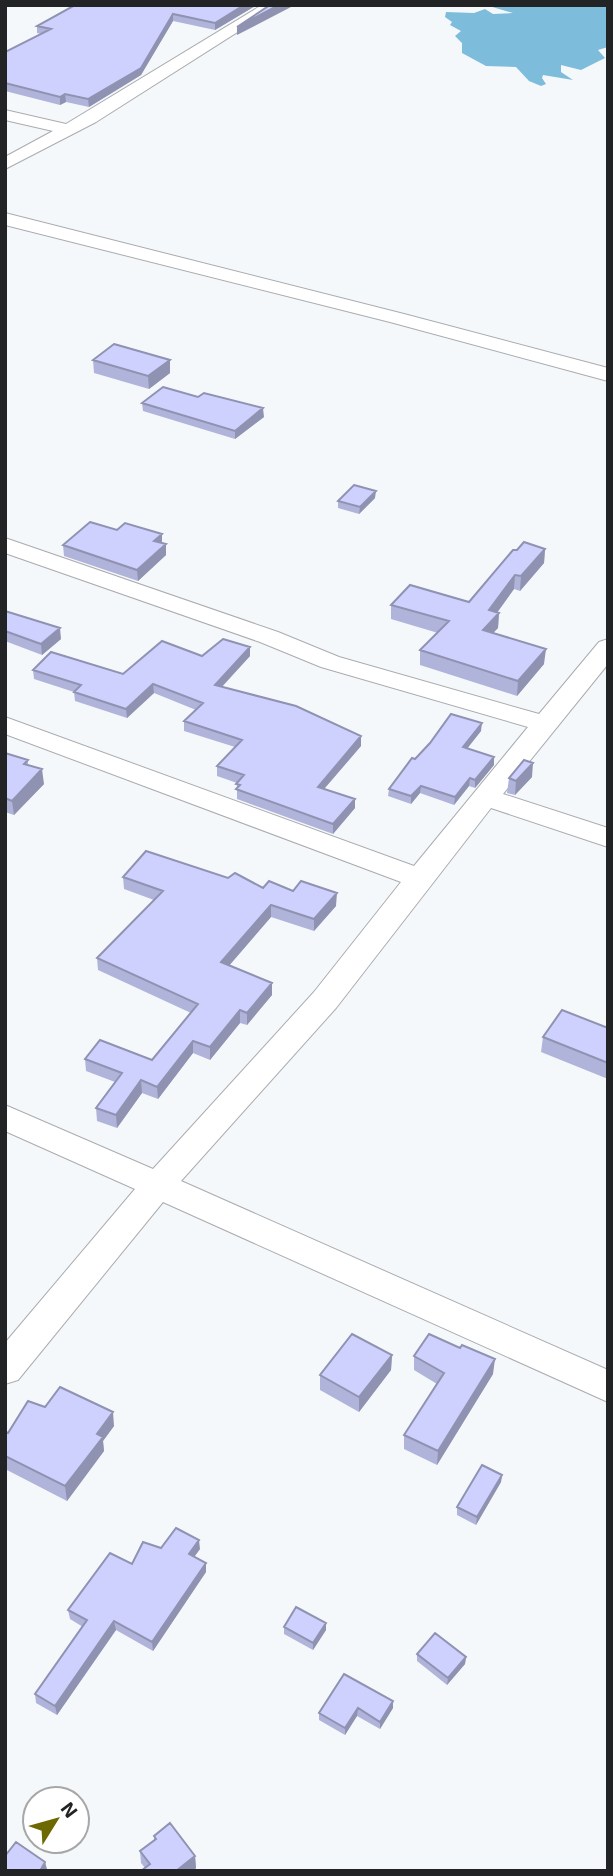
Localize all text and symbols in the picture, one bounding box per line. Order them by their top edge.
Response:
north arrow [21,1785,91,1855]
text: N [57,1797,83,1822]

